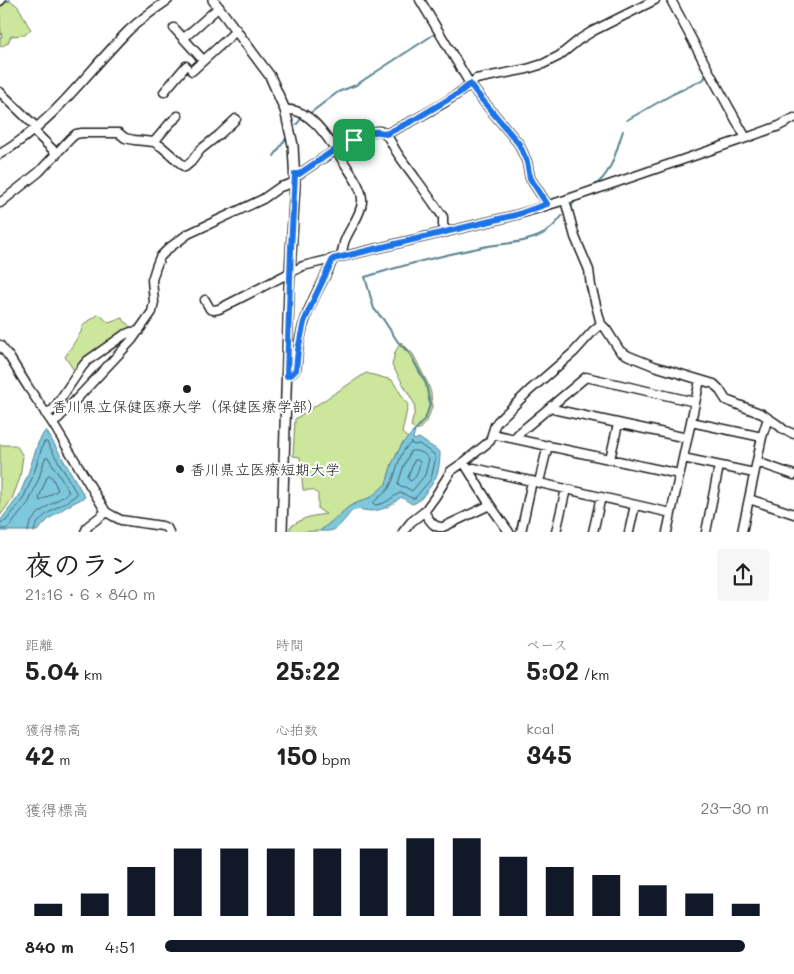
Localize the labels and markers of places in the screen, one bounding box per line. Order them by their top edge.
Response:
pin [333,119,375,161]
marker: 香川県立保健医療大学（保健医療学部） [181,383,193,395]
place label: 香川県立保健医療大学（保健医療学部） [52,396,322,416]
place label: 香川県立医療短期大学 [190,459,340,479]
marker: 香川県立医療短期大学 [174,463,186,475]

